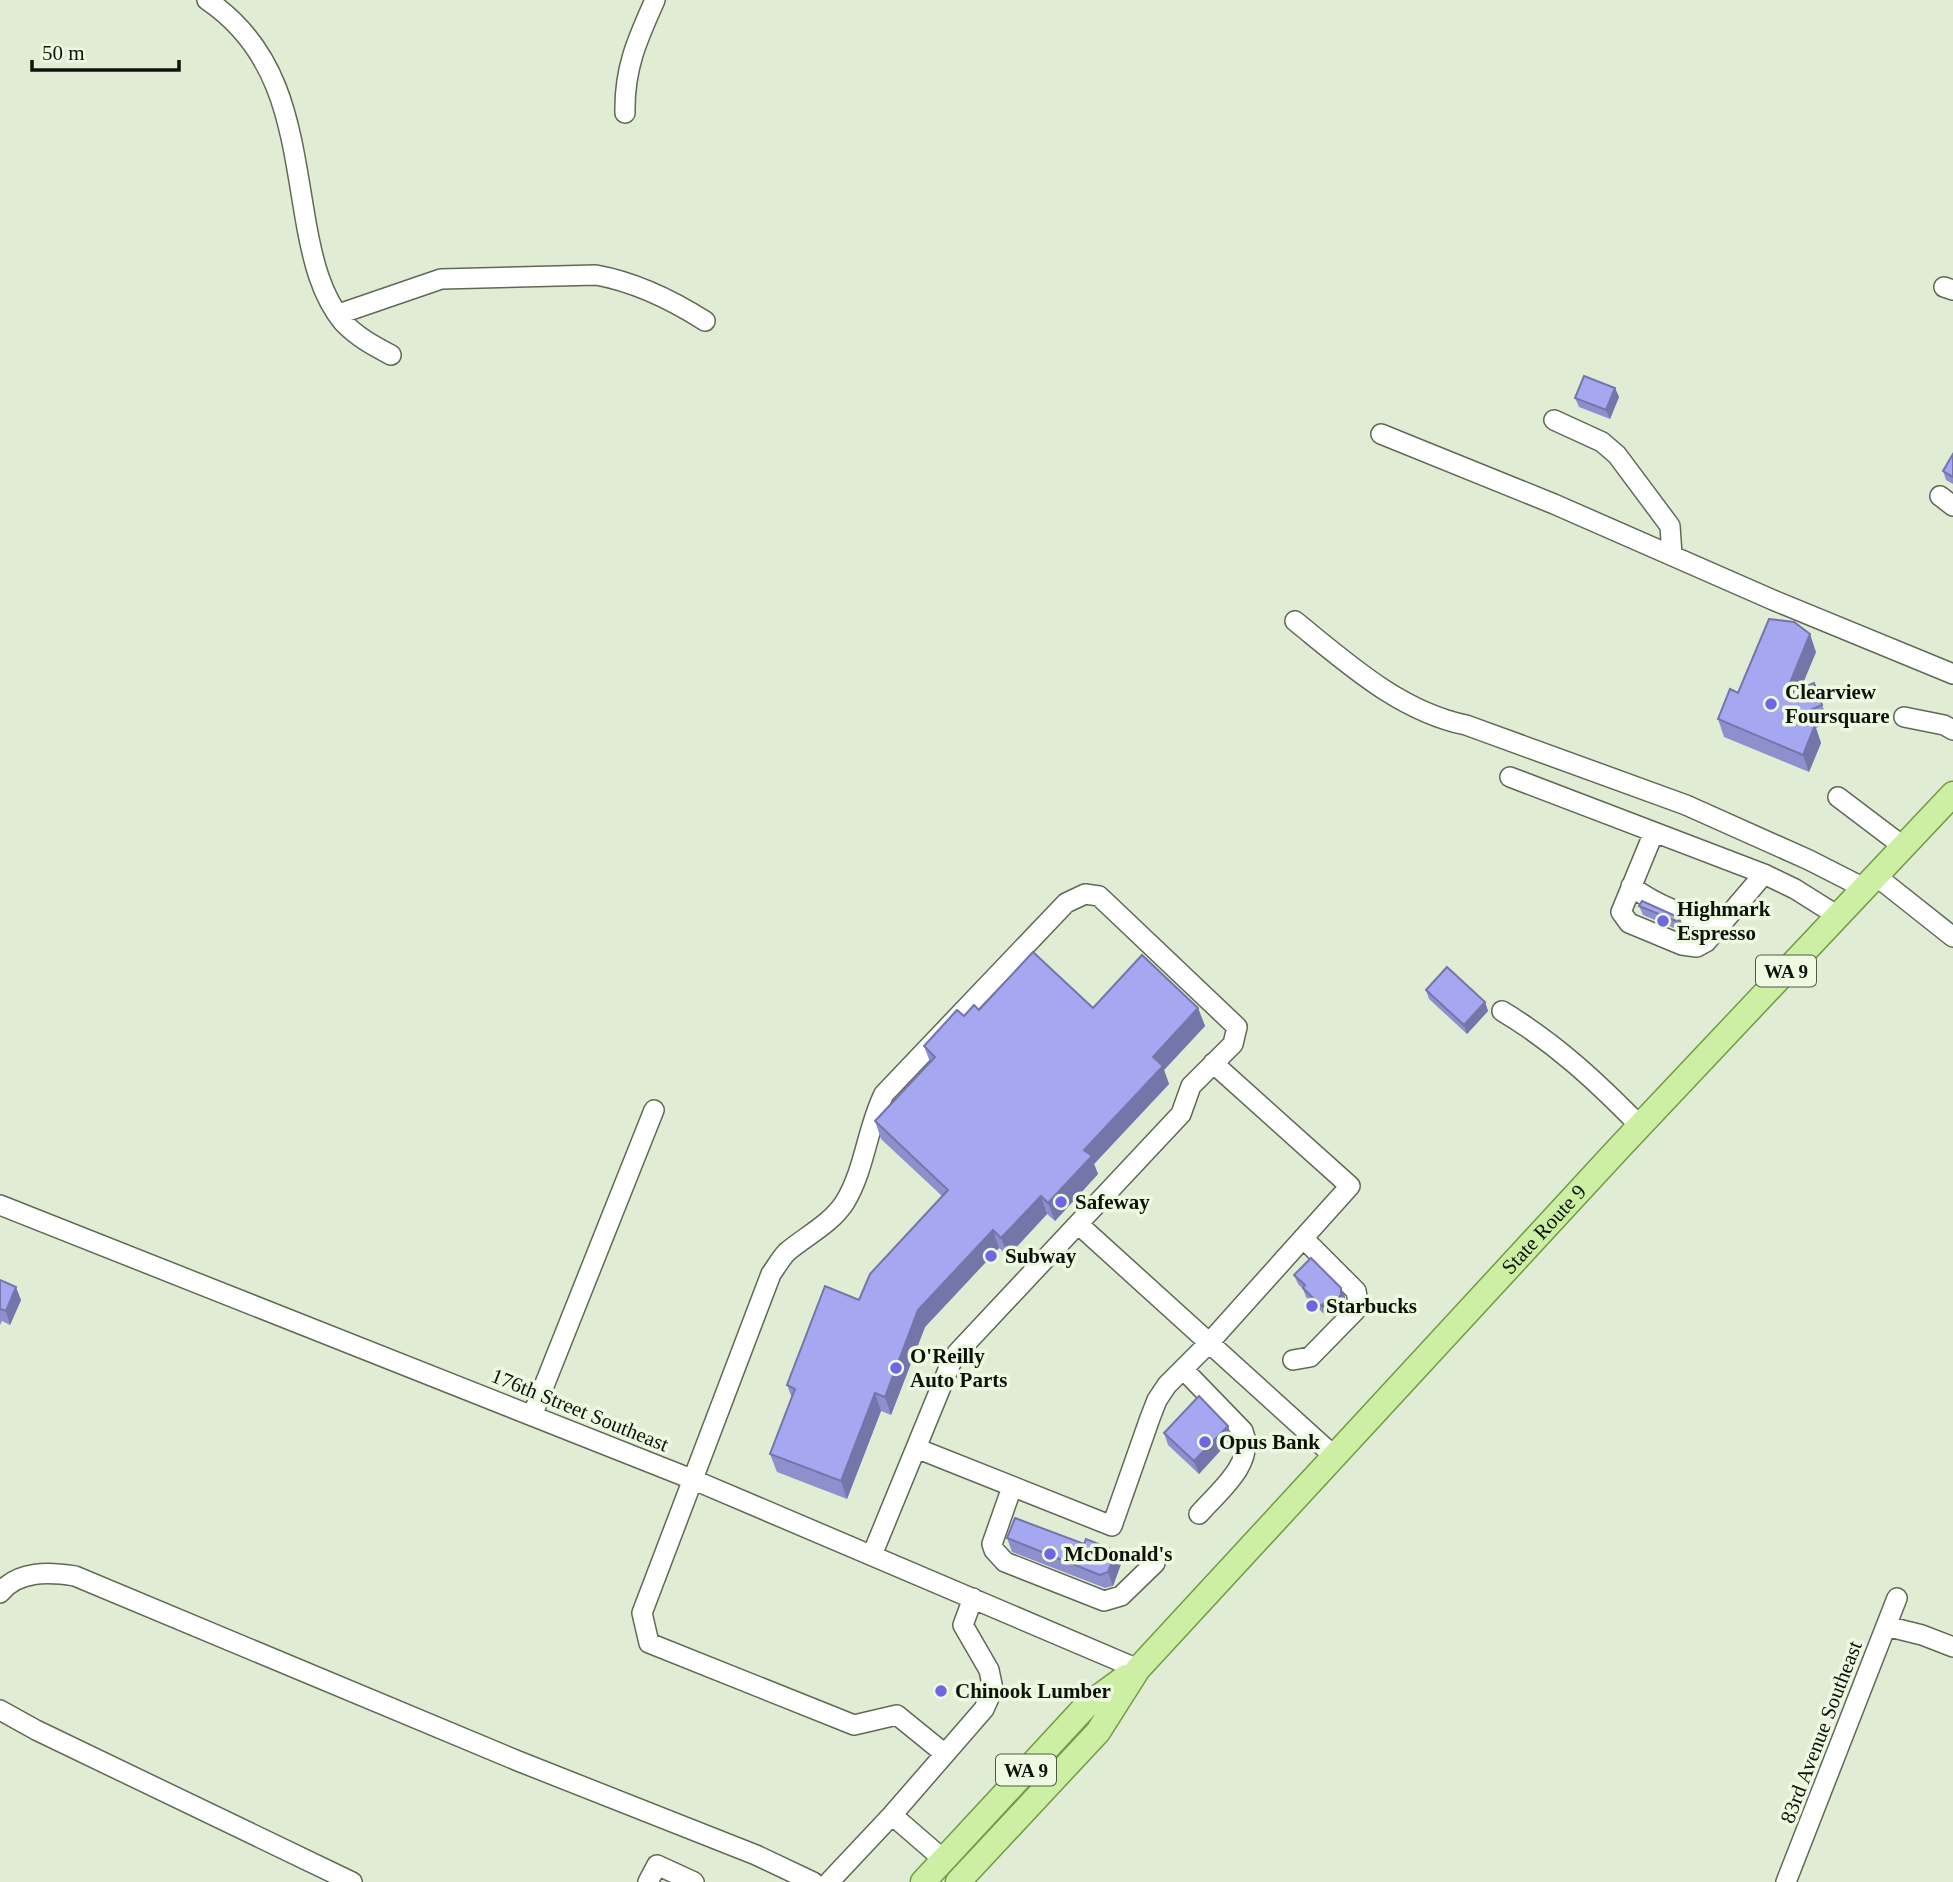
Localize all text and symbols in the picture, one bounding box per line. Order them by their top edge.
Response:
scale bar [32,28,178,72]
text: 50 m [42,41,85,65]
place label: Clearview Foursquare [1785,680,1890,728]
marker: Clearview Foursquare [1763,696,1779,712]
place label: Highmark Espresso [1677,897,1771,945]
marker: Highmark Espresso [1655,913,1671,929]
road number: WA 9 [1756,956,1816,987]
street label: State Route 9 [1497,1180,1591,1279]
place label: Safeway [1075,1190,1150,1214]
marker: Safeway [1053,1194,1069,1210]
place label: Subway [1005,1244,1077,1268]
marker: Subway [983,1248,999,1264]
place label: Starbucks [1326,1294,1417,1318]
marker: Starbucks [1304,1298,1320,1314]
place label: O'Reilly Auto Parts [910,1344,1007,1392]
marker: O'Reilly Auto Parts [888,1360,904,1376]
street label: 176th Street Southeast [488,1363,672,1457]
place label: Opus Bank [1219,1430,1320,1454]
marker: Opus Bank [1197,1434,1213,1450]
place label: McDonald's [1064,1542,1173,1566]
marker: McDonald's [1042,1546,1058,1562]
street label: 83rd Avenue Southeast [1775,1637,1867,1827]
place label: Chinook Lumber [955,1679,1111,1703]
marker: Chinook Lumber [933,1683,949,1699]
road number: WA 9 [996,1754,1056,1786]

